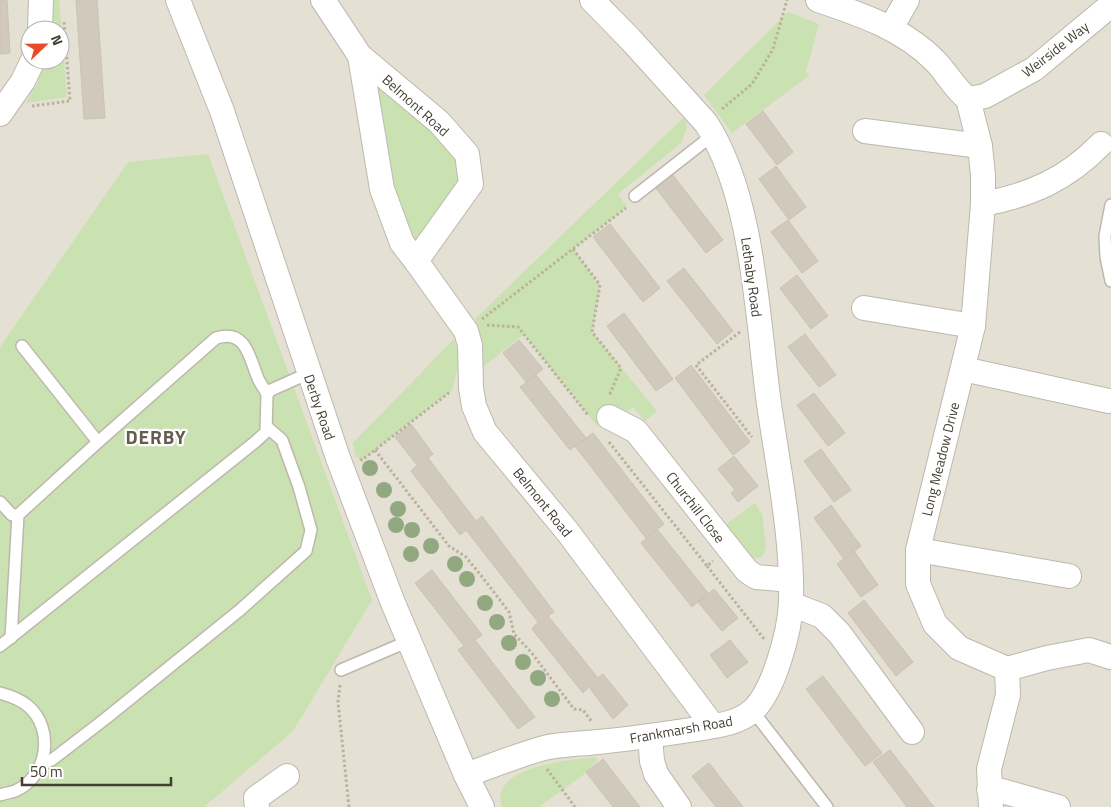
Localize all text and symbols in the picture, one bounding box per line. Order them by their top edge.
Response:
street label: Weirside Way [1017,16,1093,82]
north arrow [20,20,70,70]
text: N [46,32,69,48]
street label: Belmont Road [378,69,454,141]
street label: Lethaby Road [736,236,768,318]
street label: Derby Road [299,371,341,443]
street label: Long Meadow Drive [916,400,964,518]
district label: DERBY [125,422,187,451]
street label: Belmont Road [508,463,578,541]
street label: Churchill Close [661,467,731,547]
street label: Frankmarsh Road [628,710,734,748]
scale bar [22,754,171,786]
text: 50 m [30,760,63,783]

